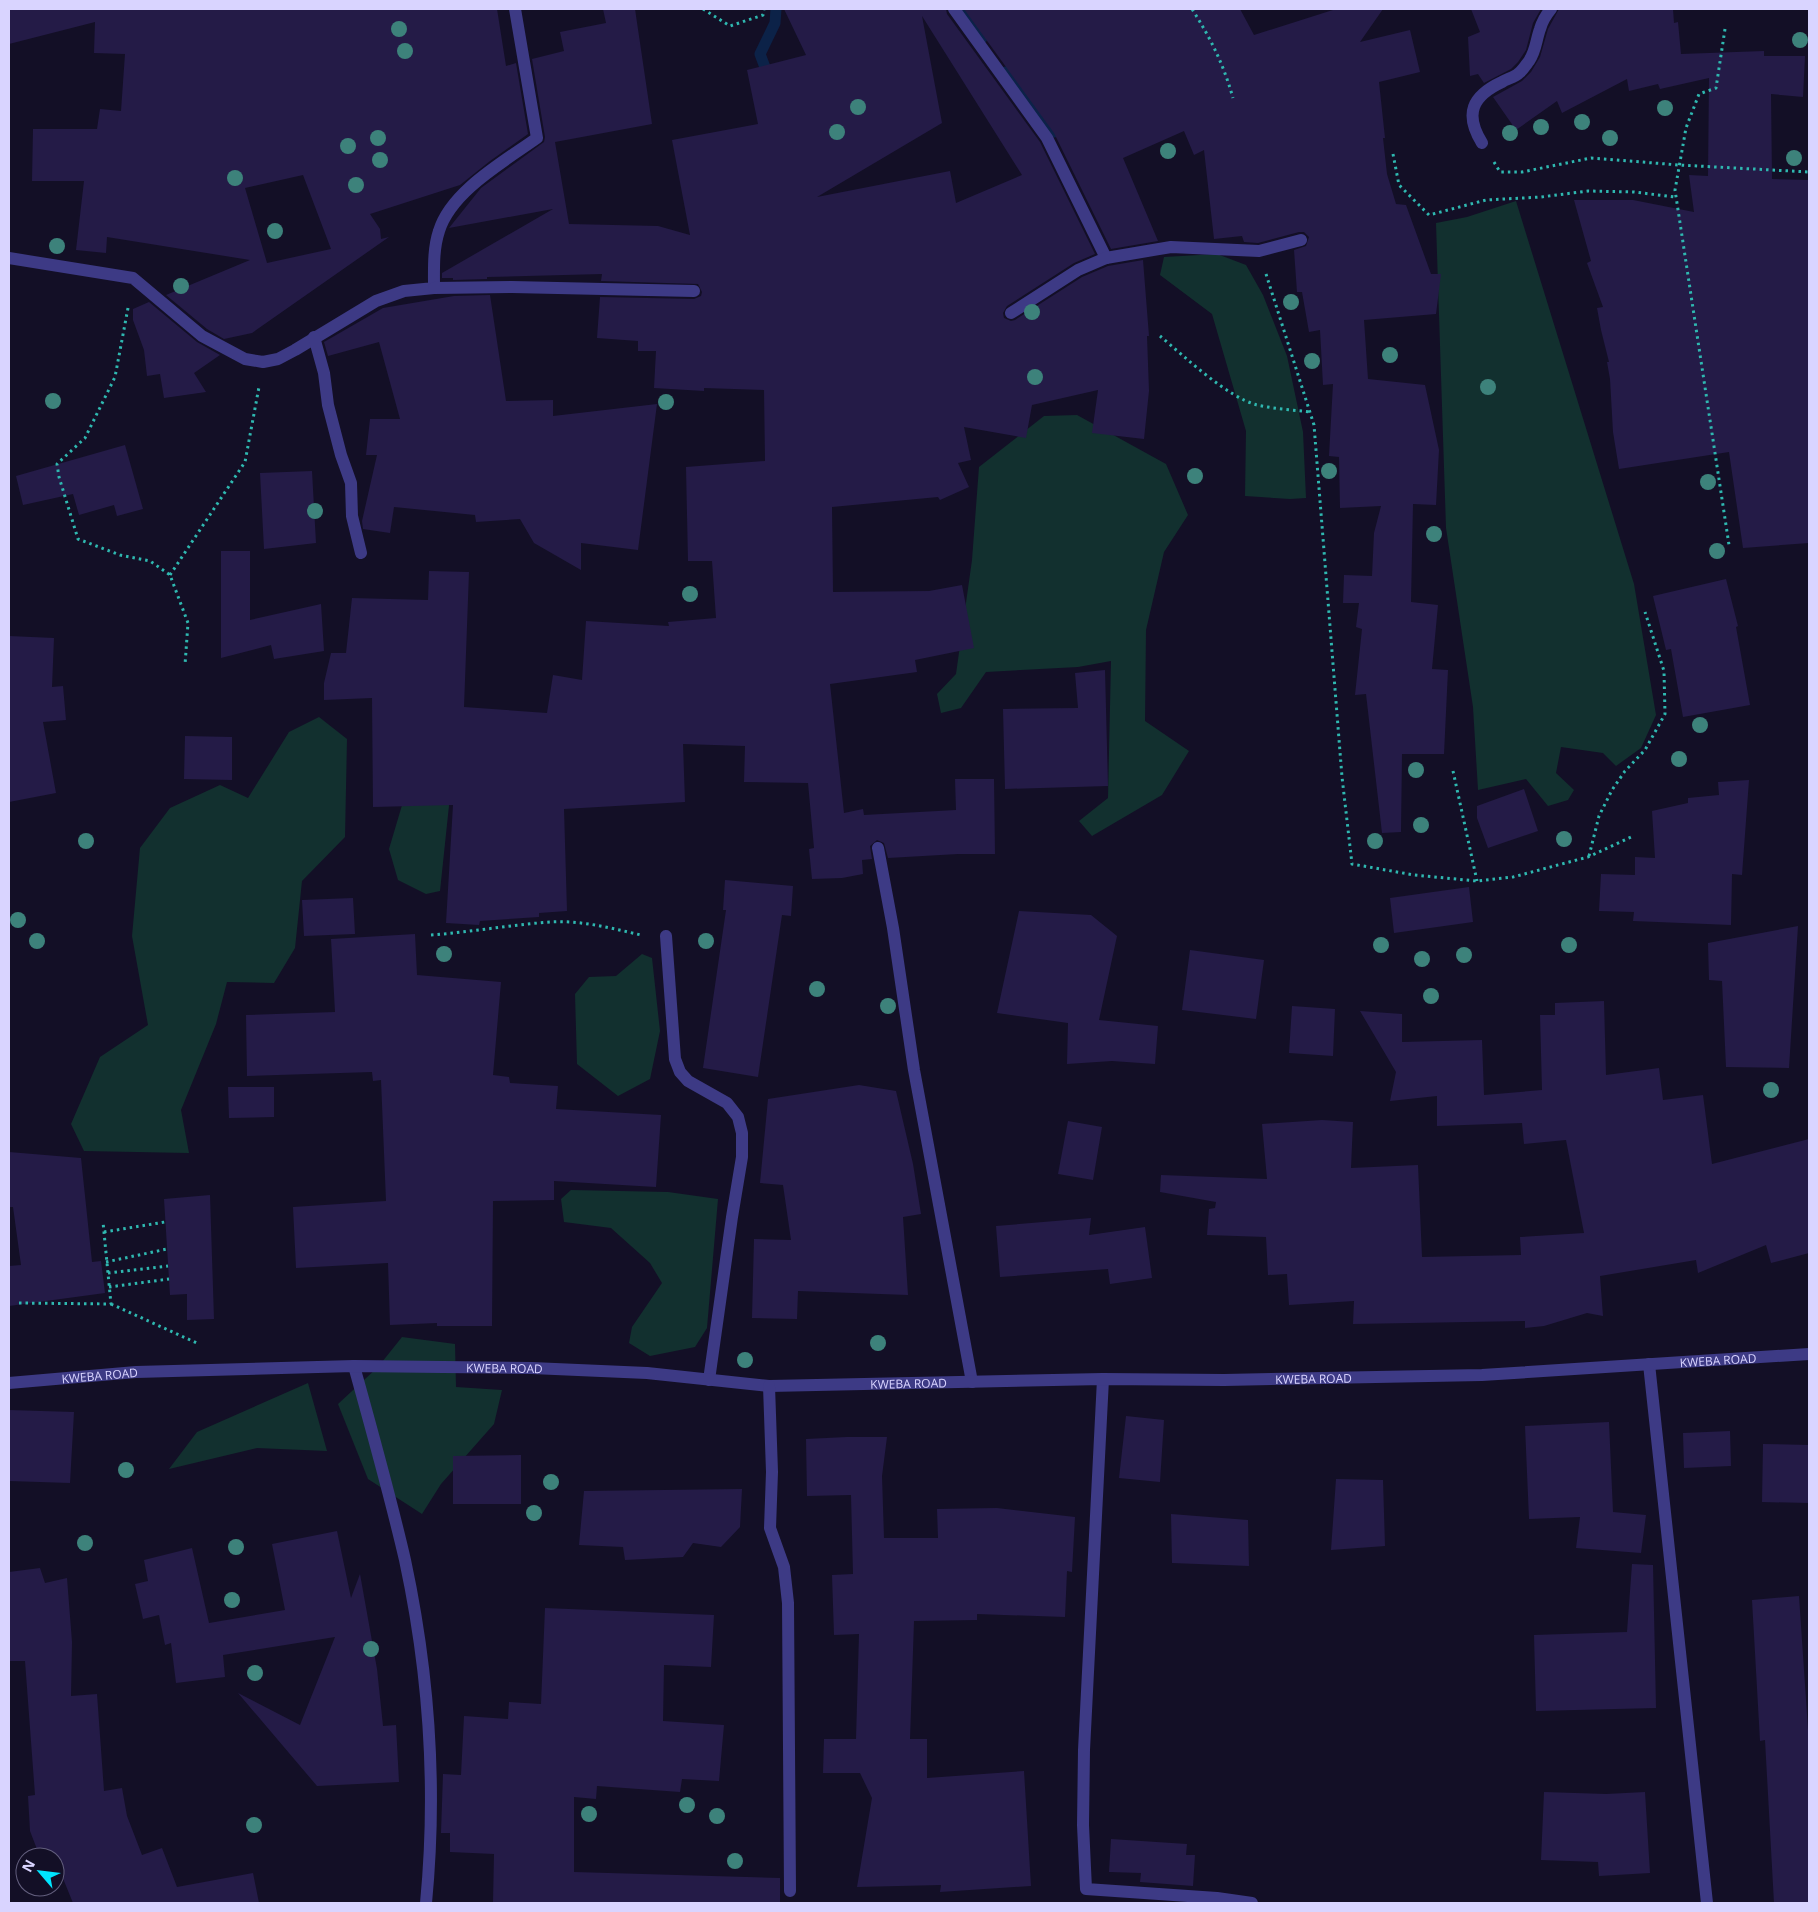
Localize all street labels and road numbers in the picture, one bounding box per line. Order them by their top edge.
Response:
street label: KWEBA ROAD [1679,1349,1757,1371]
street label: KWEBA ROAD [466,1359,543,1377]
street label: KWEBA ROAD [61,1363,139,1387]
street label: KWEBA ROAD [1275,1369,1352,1388]
street label: KWEBA ROAD [870,1374,947,1392]

